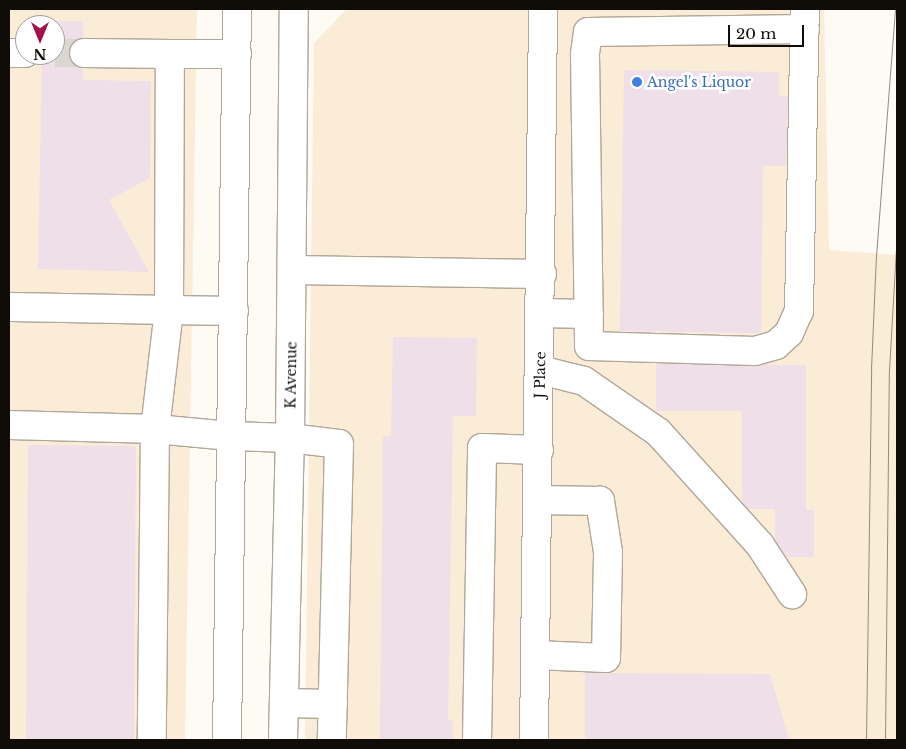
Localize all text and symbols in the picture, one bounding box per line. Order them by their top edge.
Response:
north arrow [15,15,65,65]
scale bar [731,15,807,47]
text: 20 m [736,24,776,43]
text: N [33,45,47,63]
place label: Angel's Liquor [647,74,751,90]
marker: Angel's Liquor [631,76,643,88]
street label: K Avenue [282,341,300,409]
street label: J Place [531,351,549,399]

